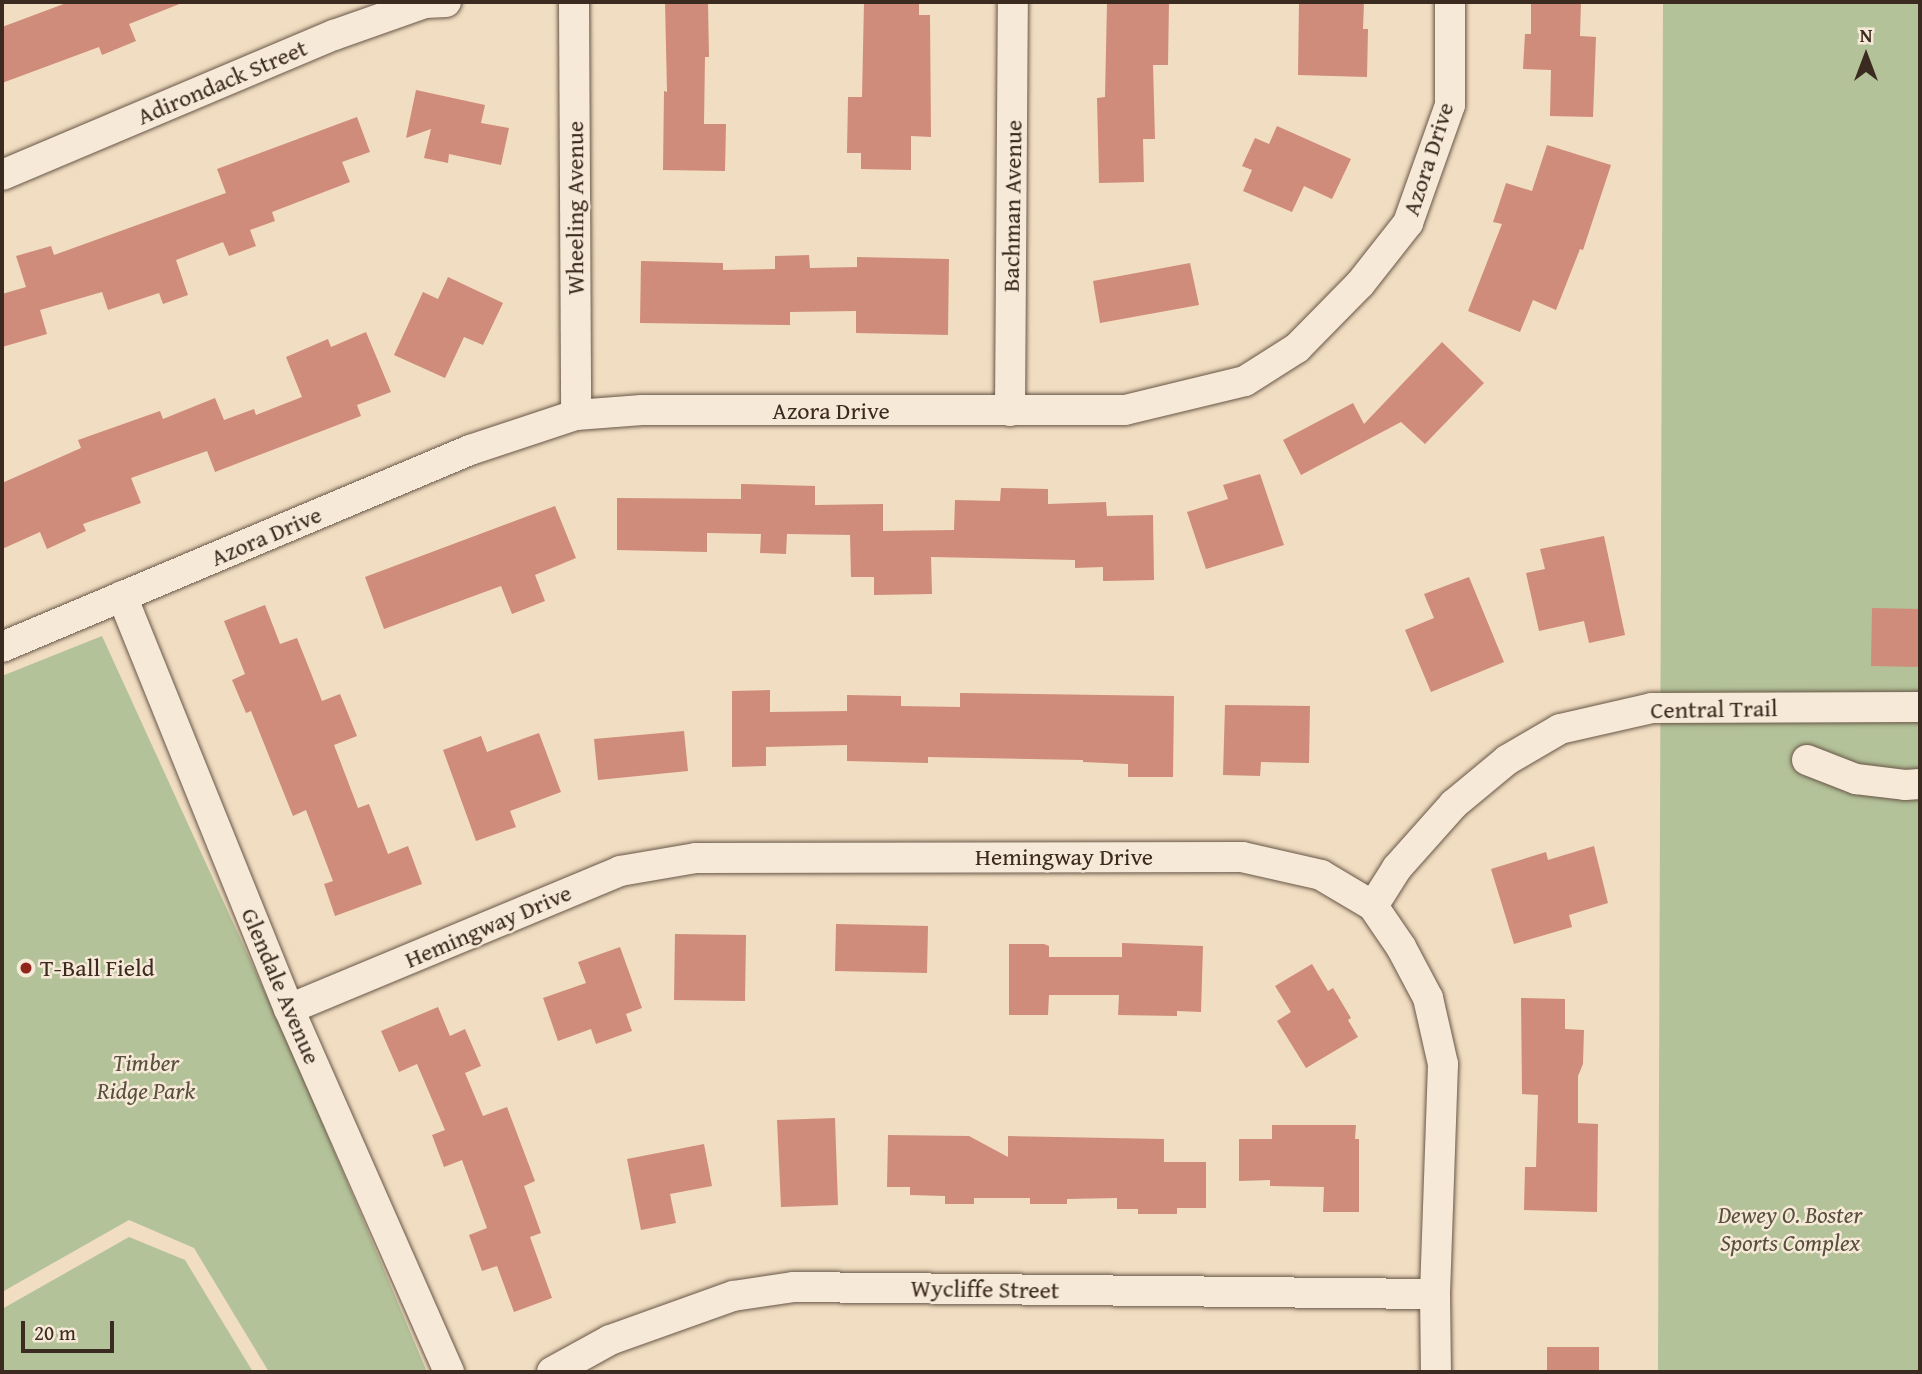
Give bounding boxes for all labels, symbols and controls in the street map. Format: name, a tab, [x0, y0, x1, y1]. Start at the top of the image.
north arrow	[1831, 21, 1901, 91]
text: N	[1860, 21, 1872, 49]
street label: Adirondack Street	[133, 33, 311, 131]
street label: Azora Drive	[1396, 99, 1460, 219]
street label: Bachman Avenue	[996, 120, 1028, 292]
street label: Wheeling Avenue	[561, 121, 589, 295]
street label: Azora Drive	[772, 397, 890, 425]
street label: Azora Drive	[206, 500, 326, 572]
street label: Central Trail	[1650, 693, 1778, 725]
street label: Hemingway Drive	[975, 843, 1153, 871]
street label: Hemingway Drive	[400, 878, 576, 974]
street label: Glendale Avenue	[235, 904, 327, 1068]
place label: T-Ball Field	[40, 954, 155, 982]
marker: T-Ball Field	[18, 960, 34, 976]
park label: Timber Ridge Park	[97, 1049, 195, 1105]
park label: Dewey O. Boster Sports Complex	[1718, 1201, 1862, 1257]
street label: Wycliffe Street	[910, 1273, 1060, 1305]
scale bar	[24, 1308, 117, 1352]
text: 20 m	[34, 1317, 76, 1348]

